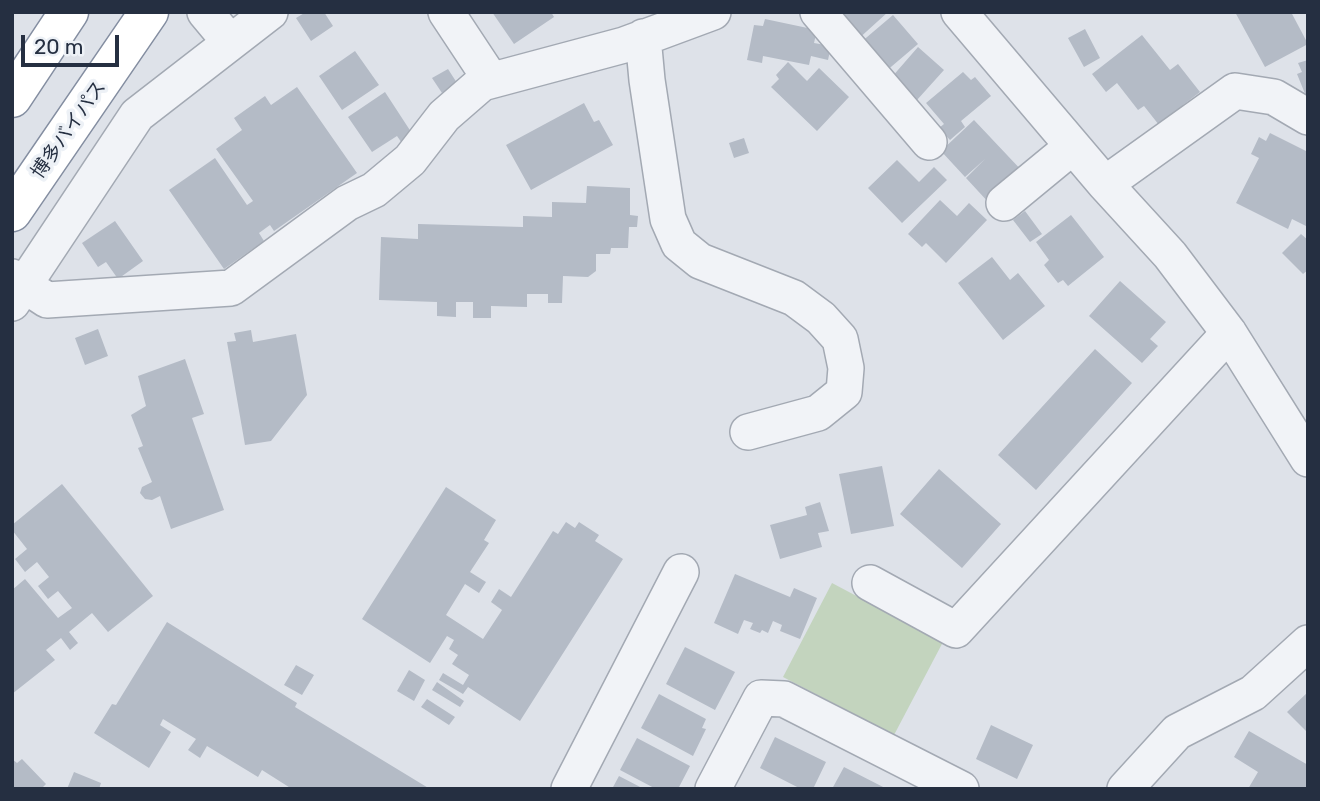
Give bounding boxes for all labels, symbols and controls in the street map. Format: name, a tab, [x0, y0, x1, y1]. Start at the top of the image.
scale bar	[24, 21, 122, 65]
text: 20 m	[34, 34, 83, 59]
street label: 博多バイパス	[27, 77, 111, 183]

